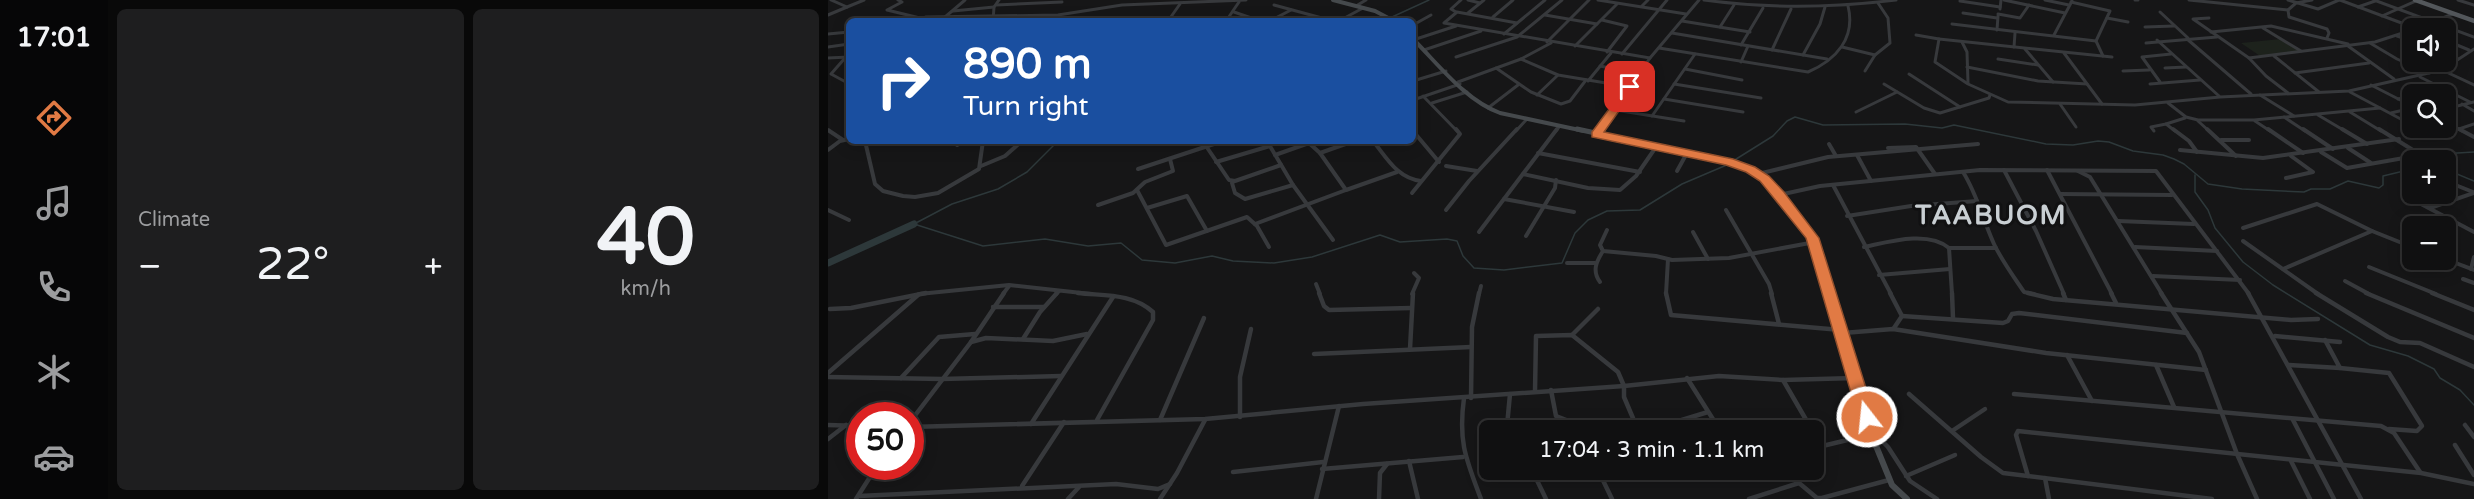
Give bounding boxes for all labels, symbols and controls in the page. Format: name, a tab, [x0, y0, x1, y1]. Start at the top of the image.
map controls	[2402, 18, 2456, 270]
button: sound	[2402, 18, 2456, 72]
text: 17:01	[17, 21, 91, 54]
text: 890 m	[963, 39, 1092, 90]
icon: right	[864, 42, 942, 120]
pin	[1604, 61, 1655, 112]
icon: arrive	[1613, 70, 1646, 103]
button: search	[2402, 84, 2456, 138]
text: Turn right	[963, 90, 1089, 123]
icon: directions	[33, 97, 75, 139]
button: +	[2402, 150, 2456, 204]
icon: music	[33, 182, 75, 224]
text: 40	[597, 191, 695, 285]
district label: TAABUOM	[1914, 199, 2067, 232]
text: Climate	[138, 208, 210, 232]
button: −	[2402, 216, 2456, 270]
text: 22°	[256, 238, 329, 292]
text: −	[138, 247, 162, 286]
text: +	[424, 247, 442, 286]
icon: phone	[33, 266, 75, 308]
text: km/h	[621, 277, 671, 301]
icon: climate	[33, 351, 75, 393]
position arrow	[1835, 385, 1899, 449]
speed limit sign: 50	[846, 402, 924, 480]
icon: car	[33, 436, 75, 478]
text: 17:04 · 3 min · 1.1 km	[1539, 437, 1764, 463]

